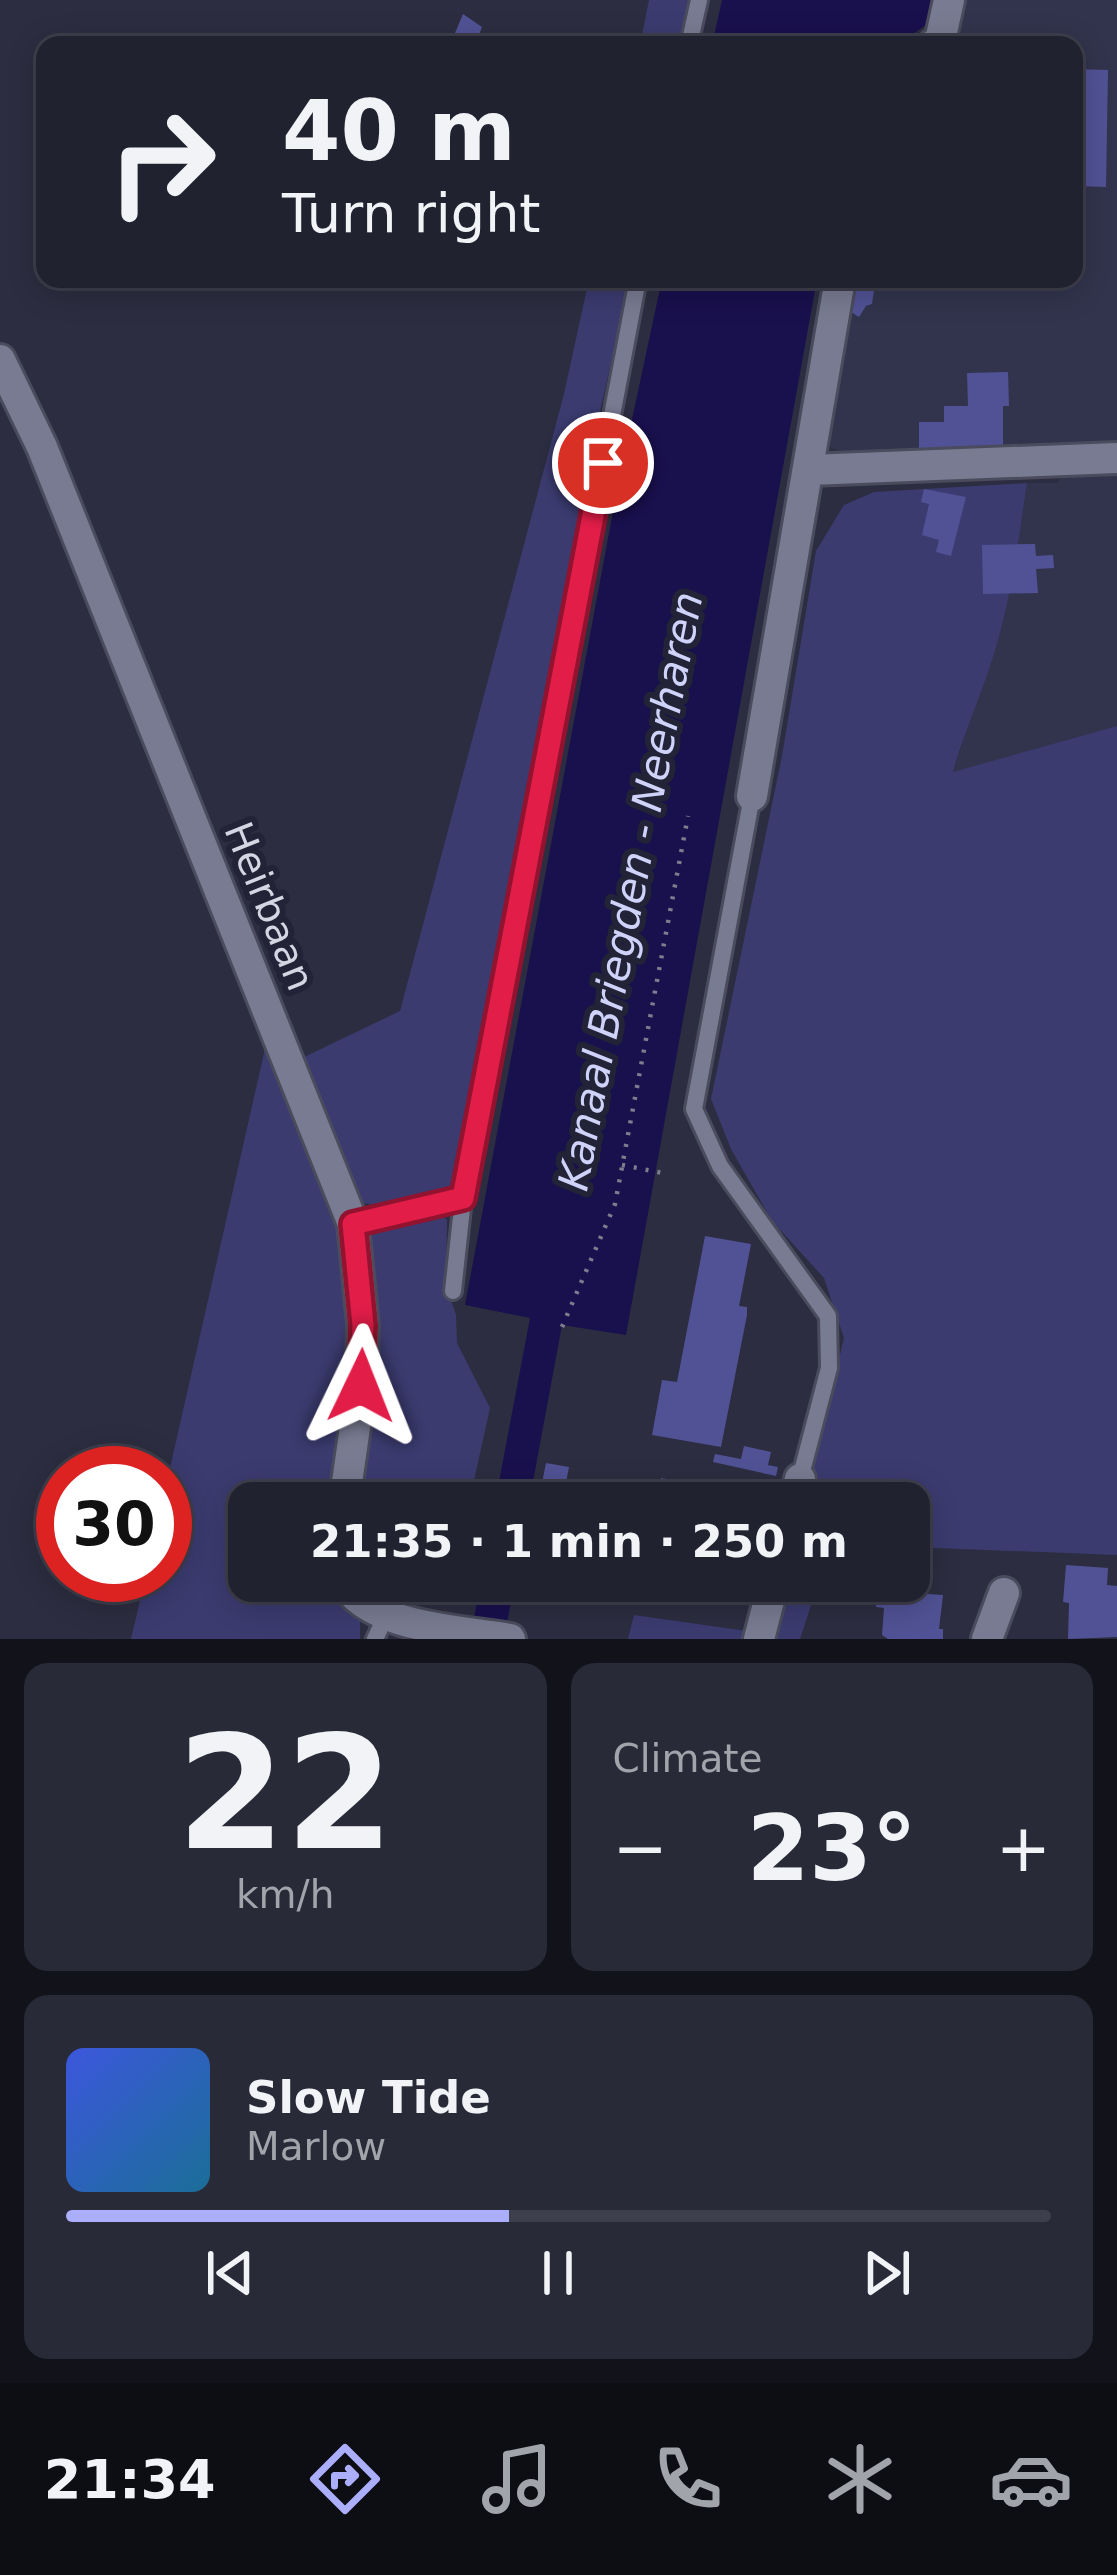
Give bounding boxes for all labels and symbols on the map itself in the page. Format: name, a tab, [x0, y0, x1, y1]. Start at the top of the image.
pin	[552, 412, 654, 514]
water label: Kanaal Briegden - Neerharen	[548, 588, 713, 1194]
street label: Heirbaan	[215, 815, 324, 997]
position arrow	[298, 1323, 424, 1449]
speed limit sign: 30	[36, 1446, 192, 1602]

